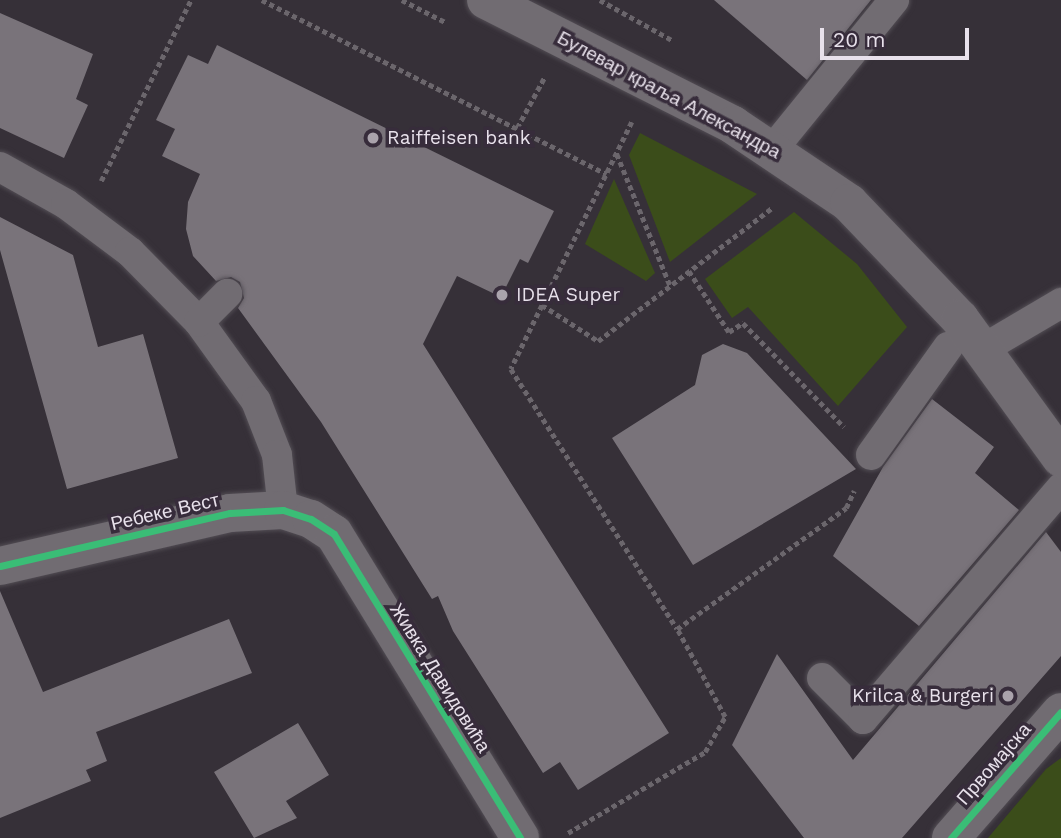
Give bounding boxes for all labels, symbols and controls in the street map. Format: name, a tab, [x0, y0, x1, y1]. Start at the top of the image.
scale bar	[823, 14, 972, 58]
street label: Булевар краља Александра	[553, 26, 785, 164]
text: 20 m	[833, 27, 885, 52]
place label: Raiffeisen bank	[387, 127, 531, 149]
marker: Raiffeisen bank	[365, 130, 381, 146]
place label: IDEA Super	[516, 284, 621, 306]
marker: IDEA Super	[494, 287, 510, 303]
street label: Ребеке Вест	[109, 488, 221, 536]
street label: Живка Давидовића	[385, 599, 495, 757]
place label: Krilca & Burgeri	[851, 685, 994, 707]
marker: Krilca & Burgeri	[1000, 688, 1016, 704]
street label: Првомајска	[952, 718, 1036, 810]

